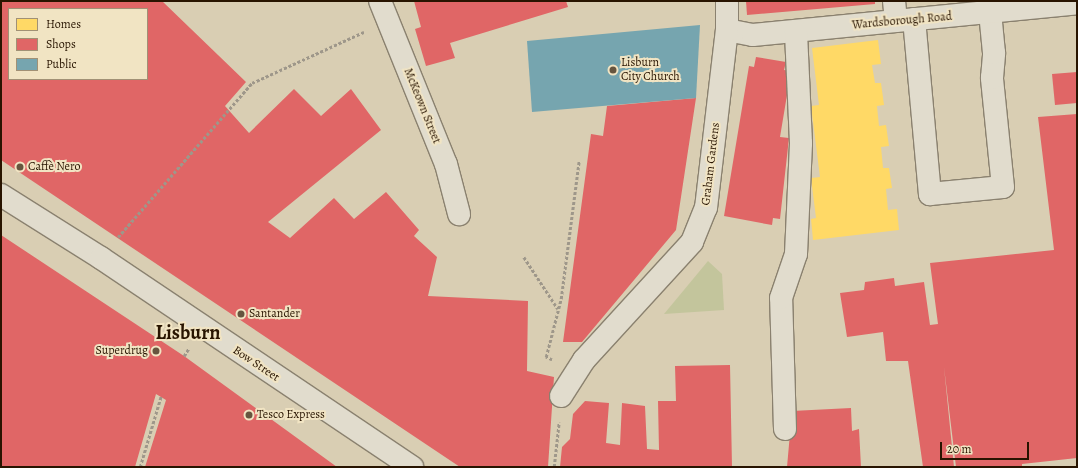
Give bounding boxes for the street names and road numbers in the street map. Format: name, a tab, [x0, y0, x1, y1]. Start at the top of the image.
street label: Wardsborough Road	[851, 9, 953, 33]
street label: McKeown Street	[400, 66, 444, 146]
street label: Graham Gardens	[699, 122, 723, 206]
street label: Bow Street	[230, 343, 282, 385]

